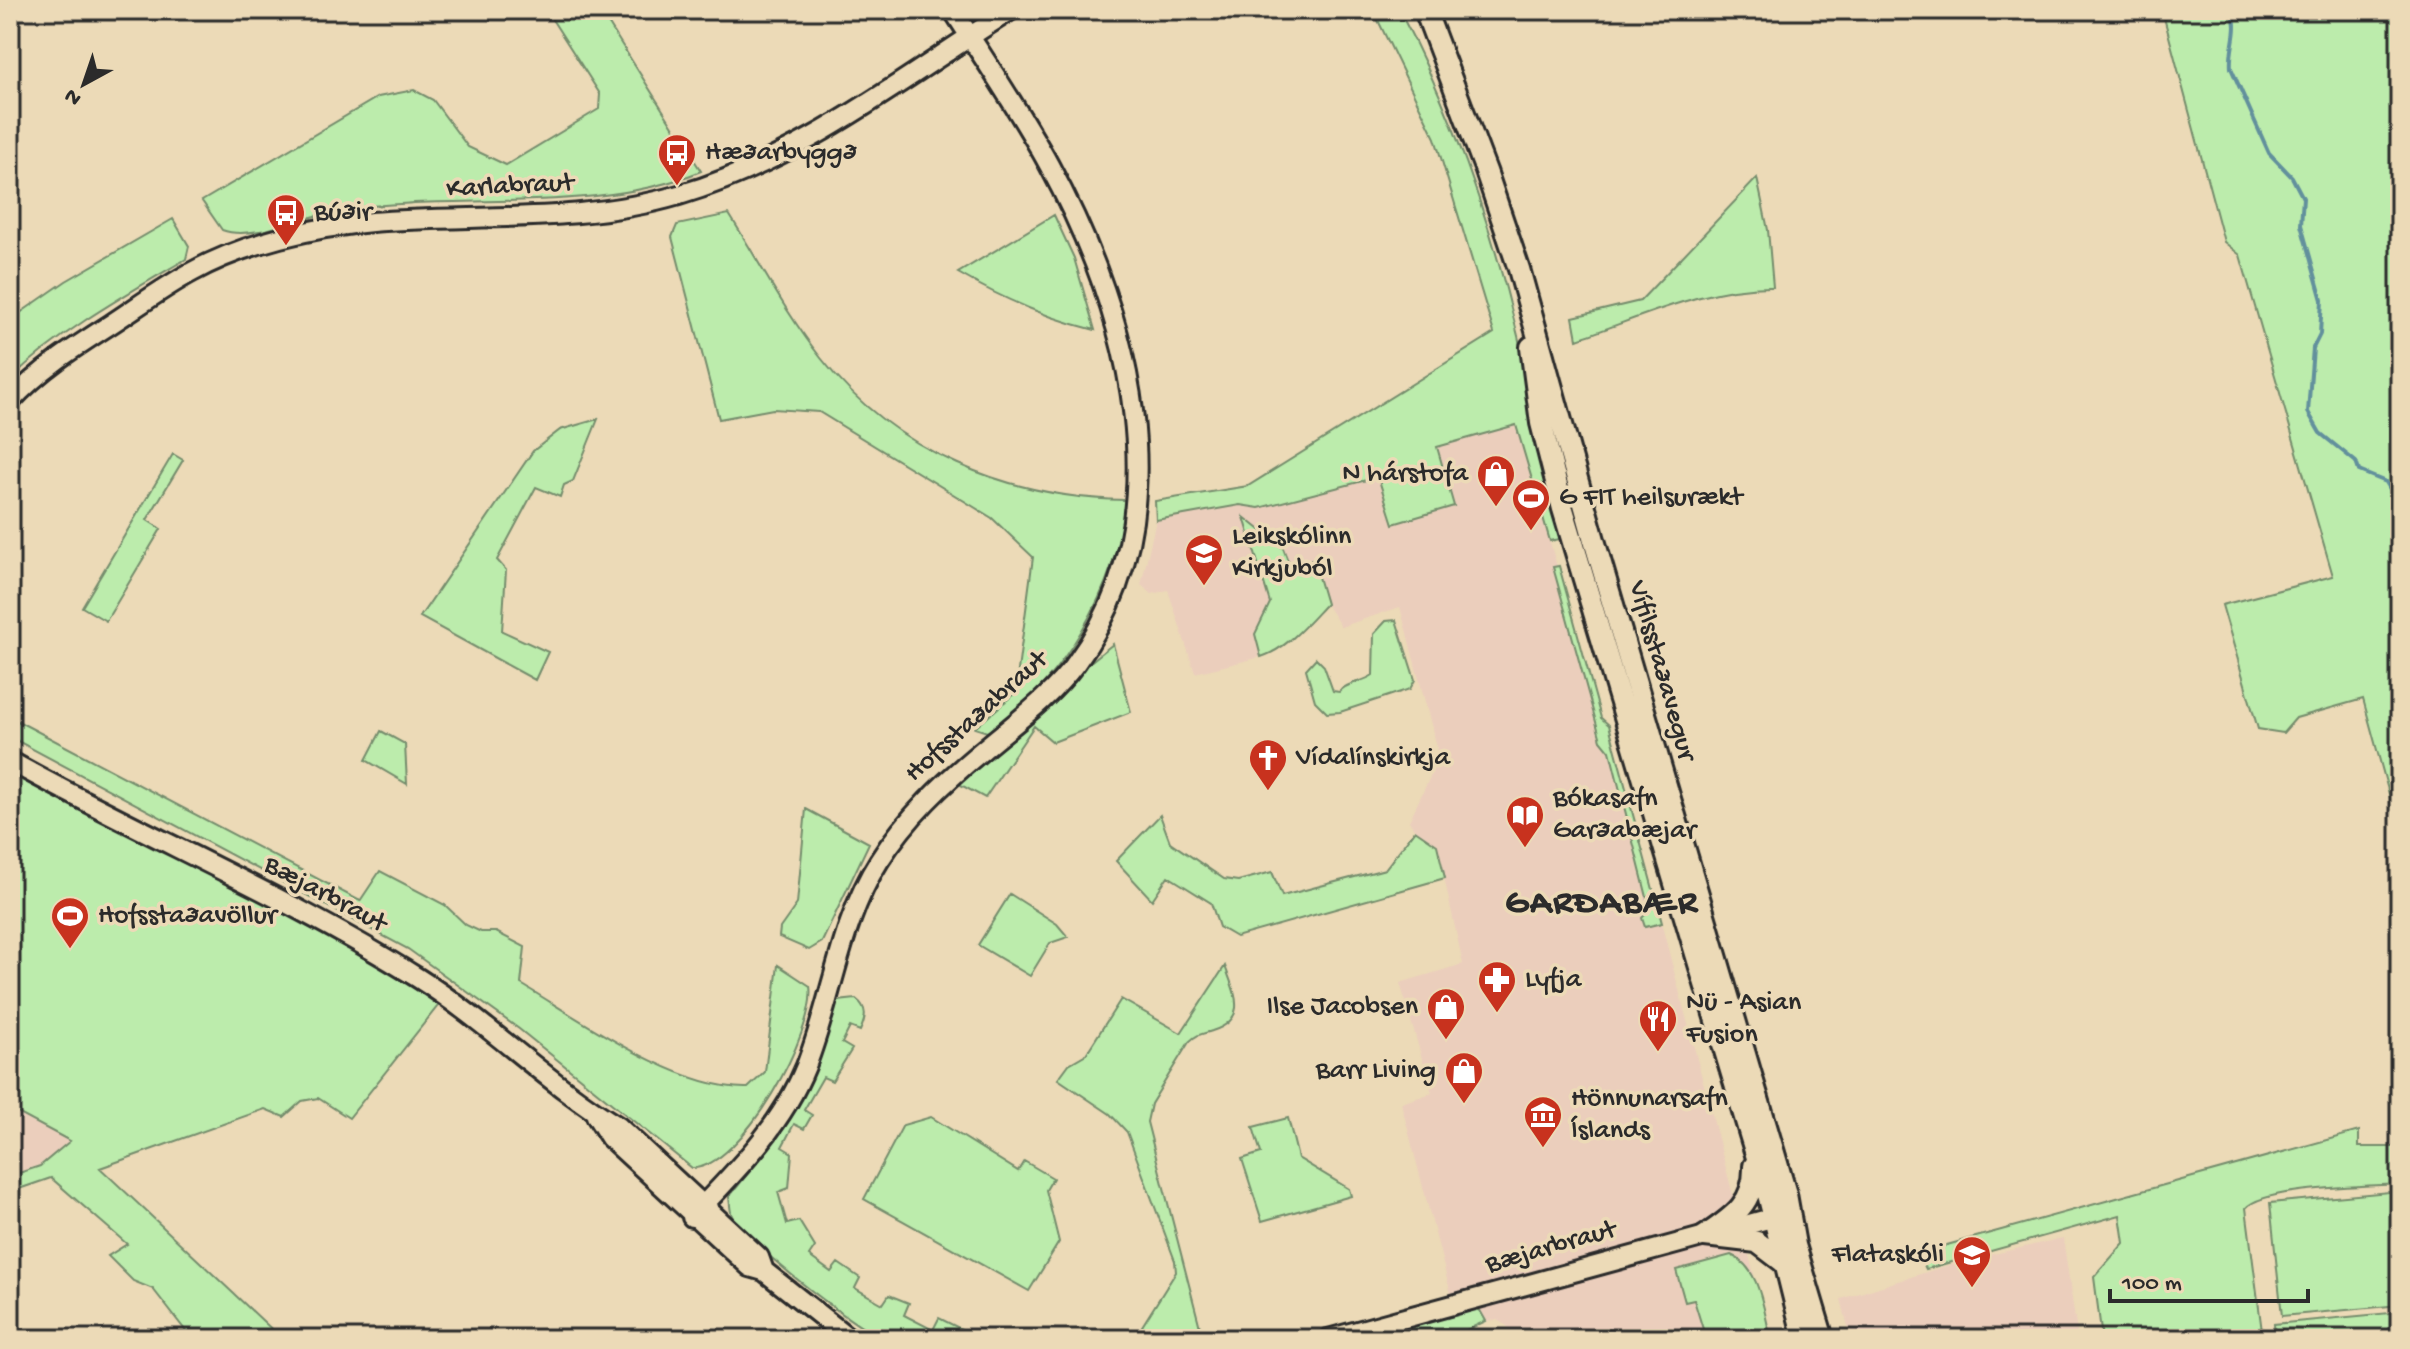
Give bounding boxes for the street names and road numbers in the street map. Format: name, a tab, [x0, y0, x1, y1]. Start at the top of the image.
street label: Karlabraut	[446, 167, 577, 207]
street label: Vífilsstaðavegur	[1619, 576, 1703, 767]
street label: Hofsstaðabraut	[899, 642, 1057, 790]
street label: Bæjarbraut	[257, 848, 394, 942]
street label: Bæjarbraut	[1481, 1213, 1623, 1283]

